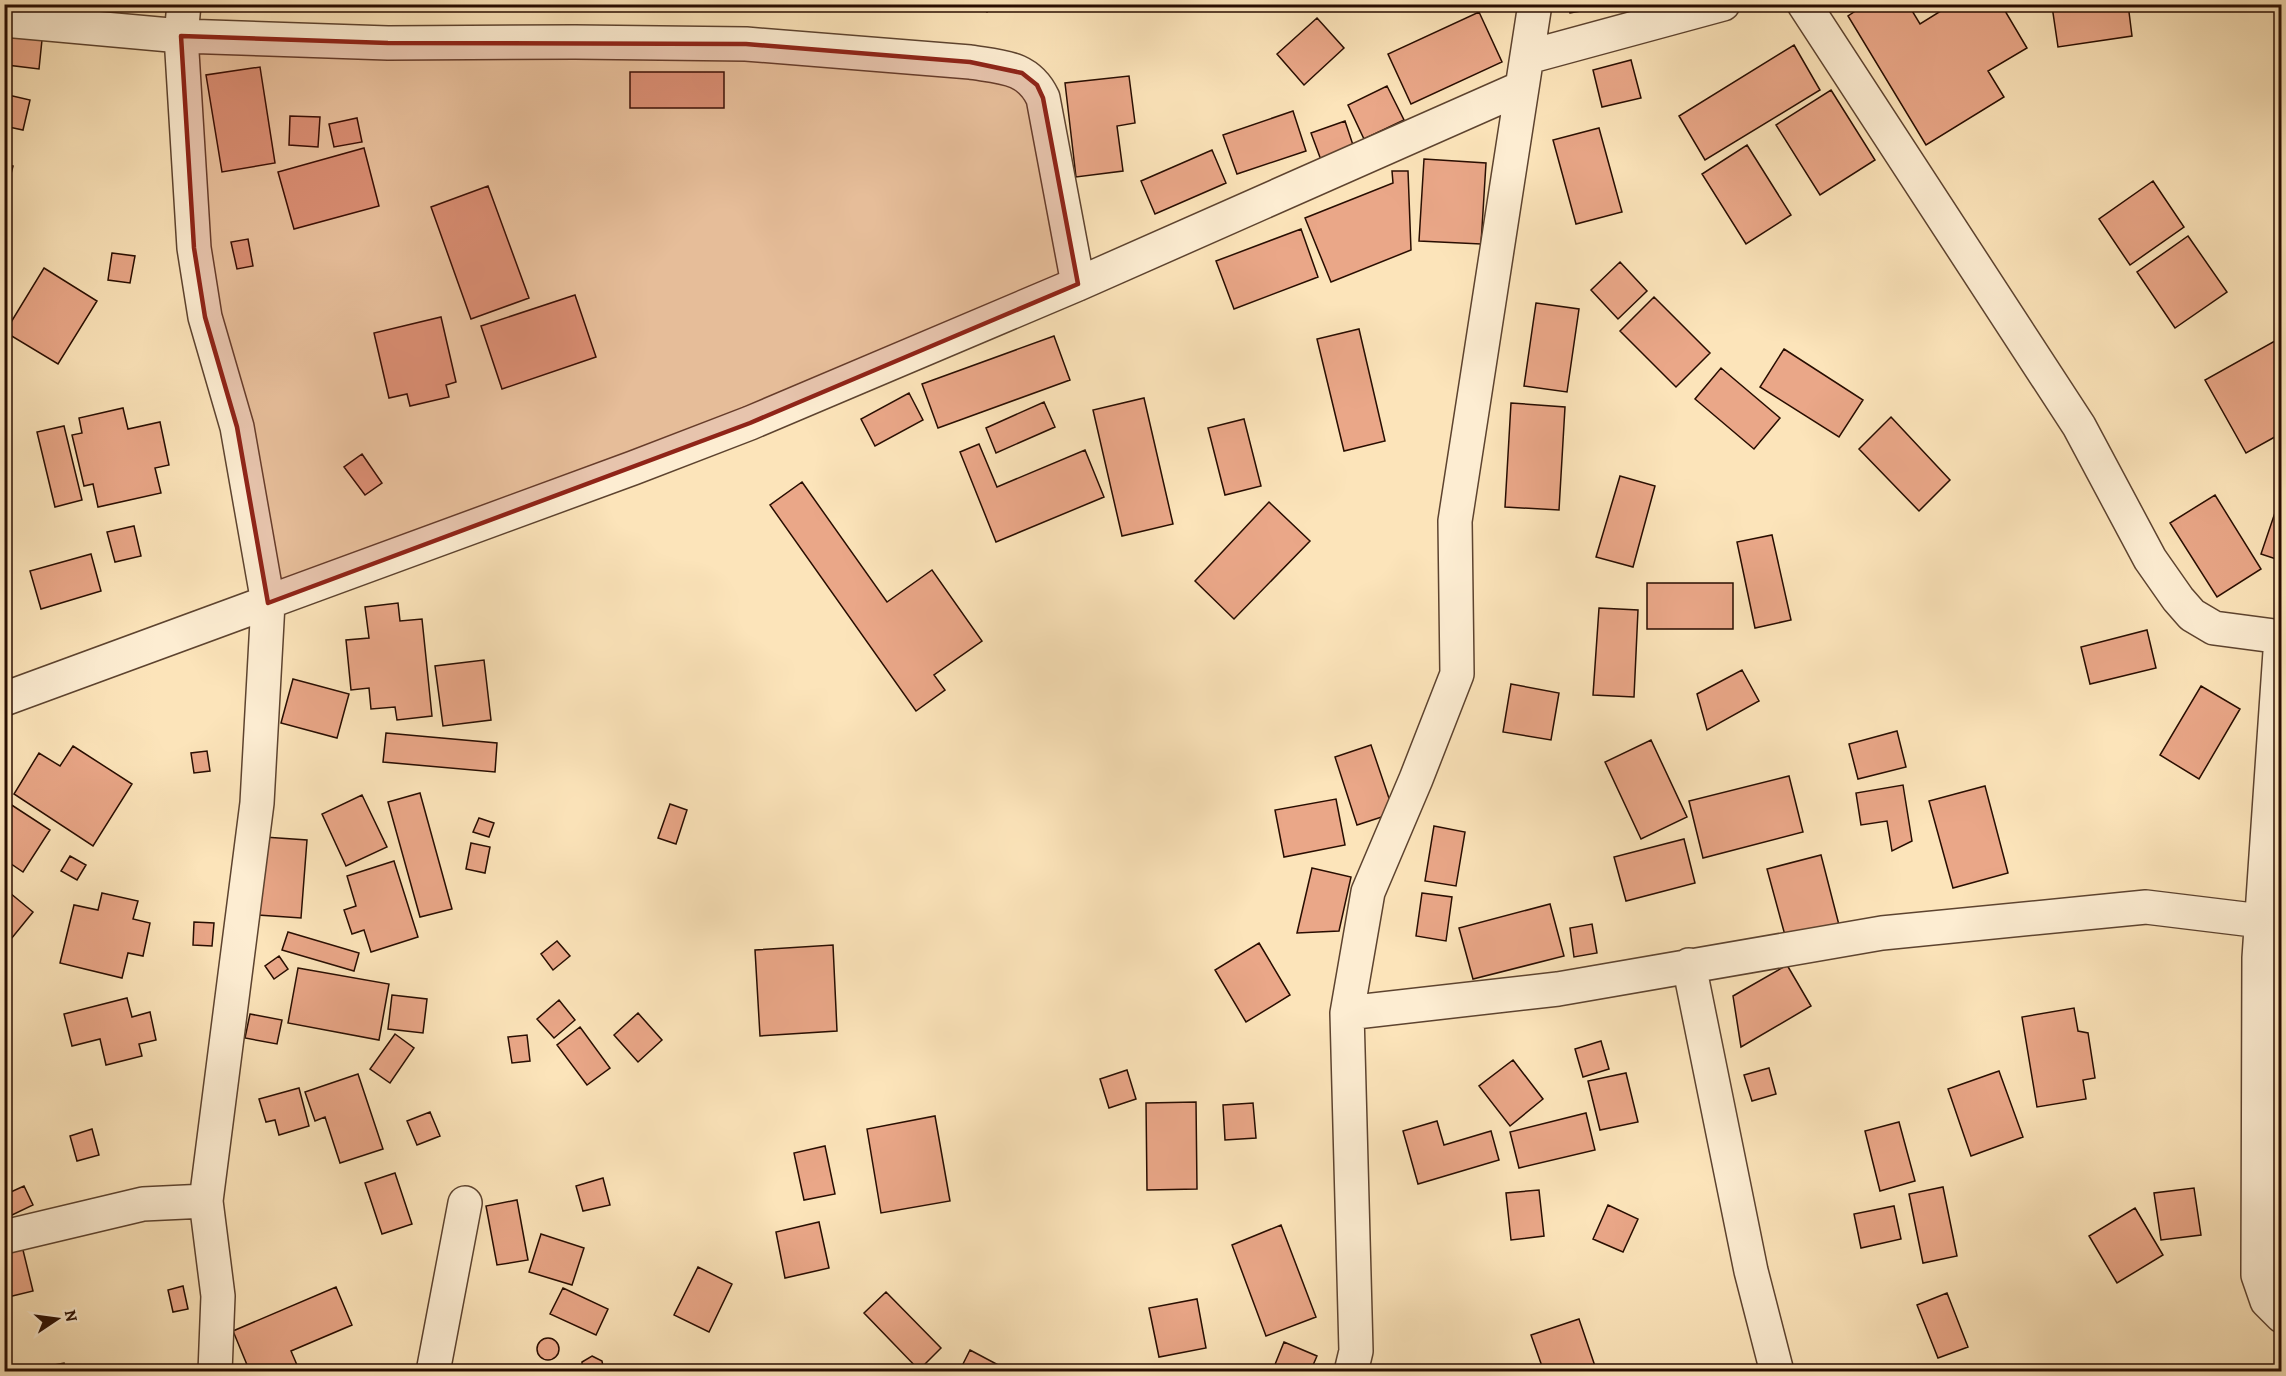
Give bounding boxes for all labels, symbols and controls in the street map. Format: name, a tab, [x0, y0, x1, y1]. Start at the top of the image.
north arrow	[27, 1289, 87, 1349]
text: N	[59, 1308, 83, 1324]

